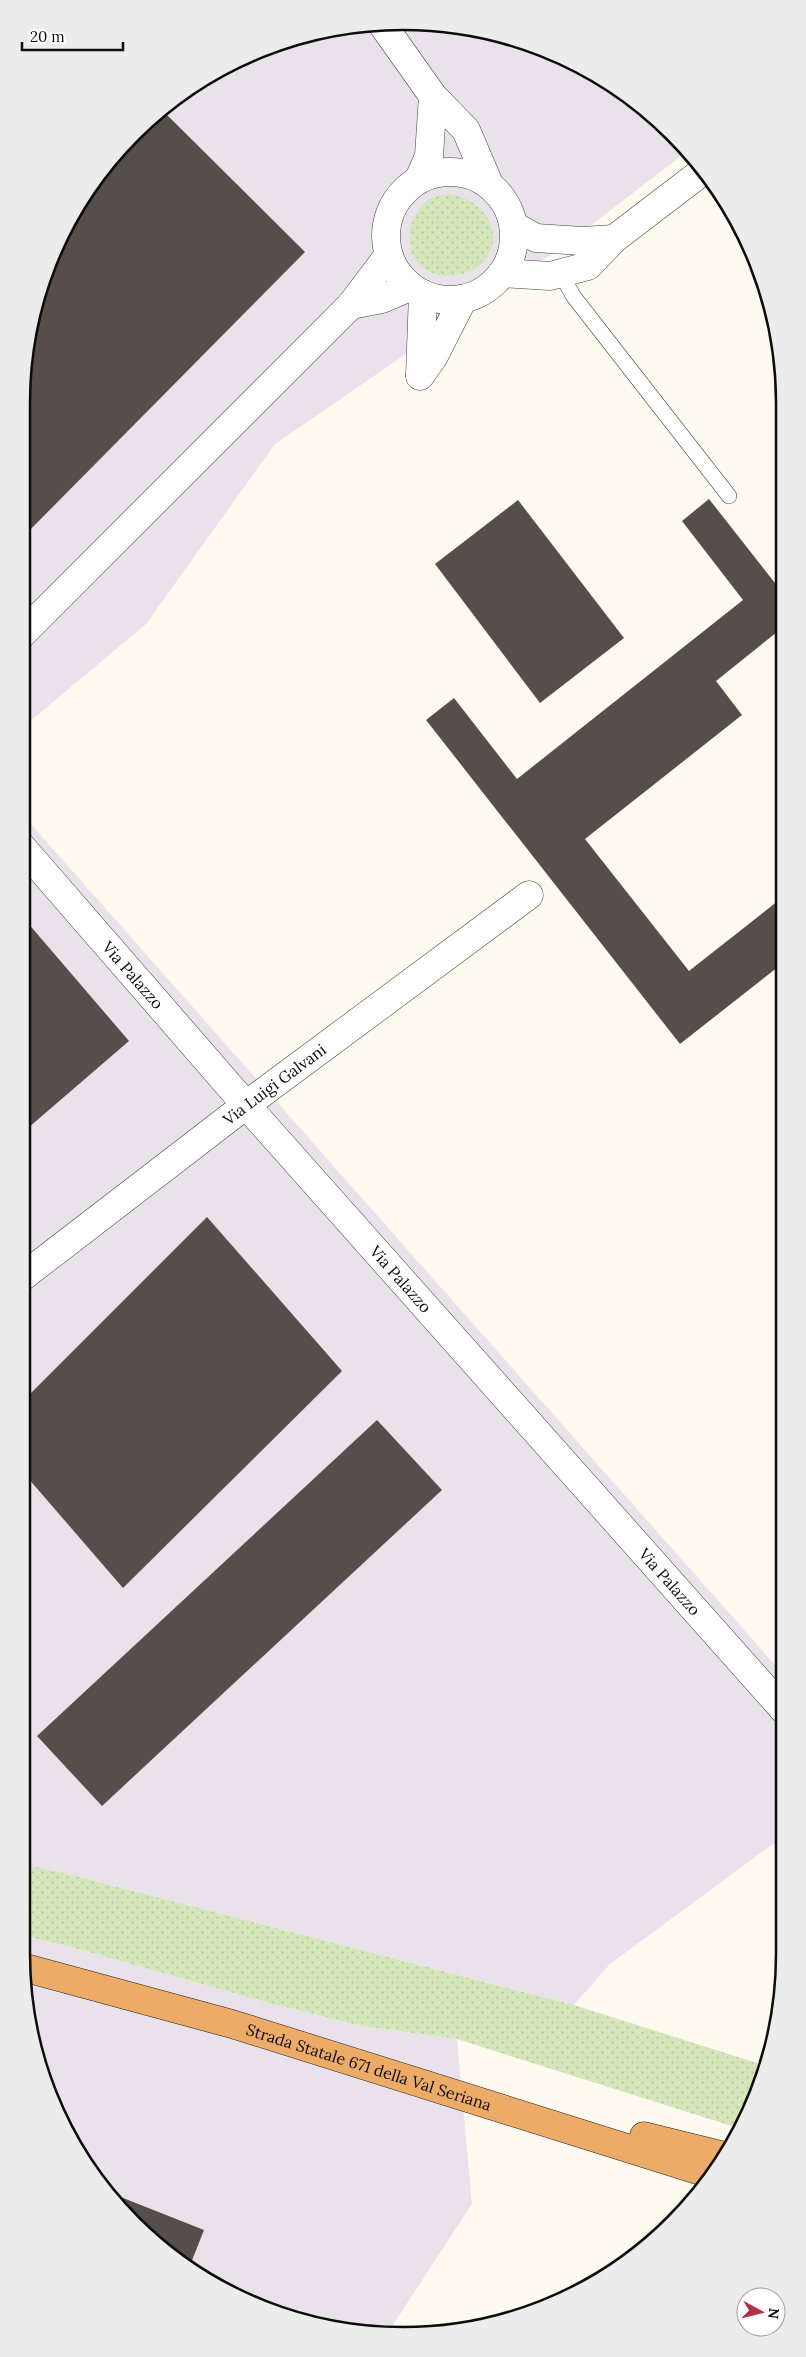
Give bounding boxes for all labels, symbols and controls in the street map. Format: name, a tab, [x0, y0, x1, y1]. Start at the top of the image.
scale bar	[22, 20, 124, 52]
text: 20 m	[30, 27, 65, 46]
street label: Via Palazzo	[98, 936, 168, 1013]
street label: Via Luigi Galvani	[218, 1039, 330, 1130]
street label: Via Palazzo	[365, 1241, 436, 1317]
street label: Via Palazzo	[634, 1543, 705, 1619]
street label: Strada Statale 671 della Val Seriana	[244, 2019, 494, 2115]
north arrow	[736, 2287, 786, 2337]
text: N	[764, 2307, 783, 2320]

